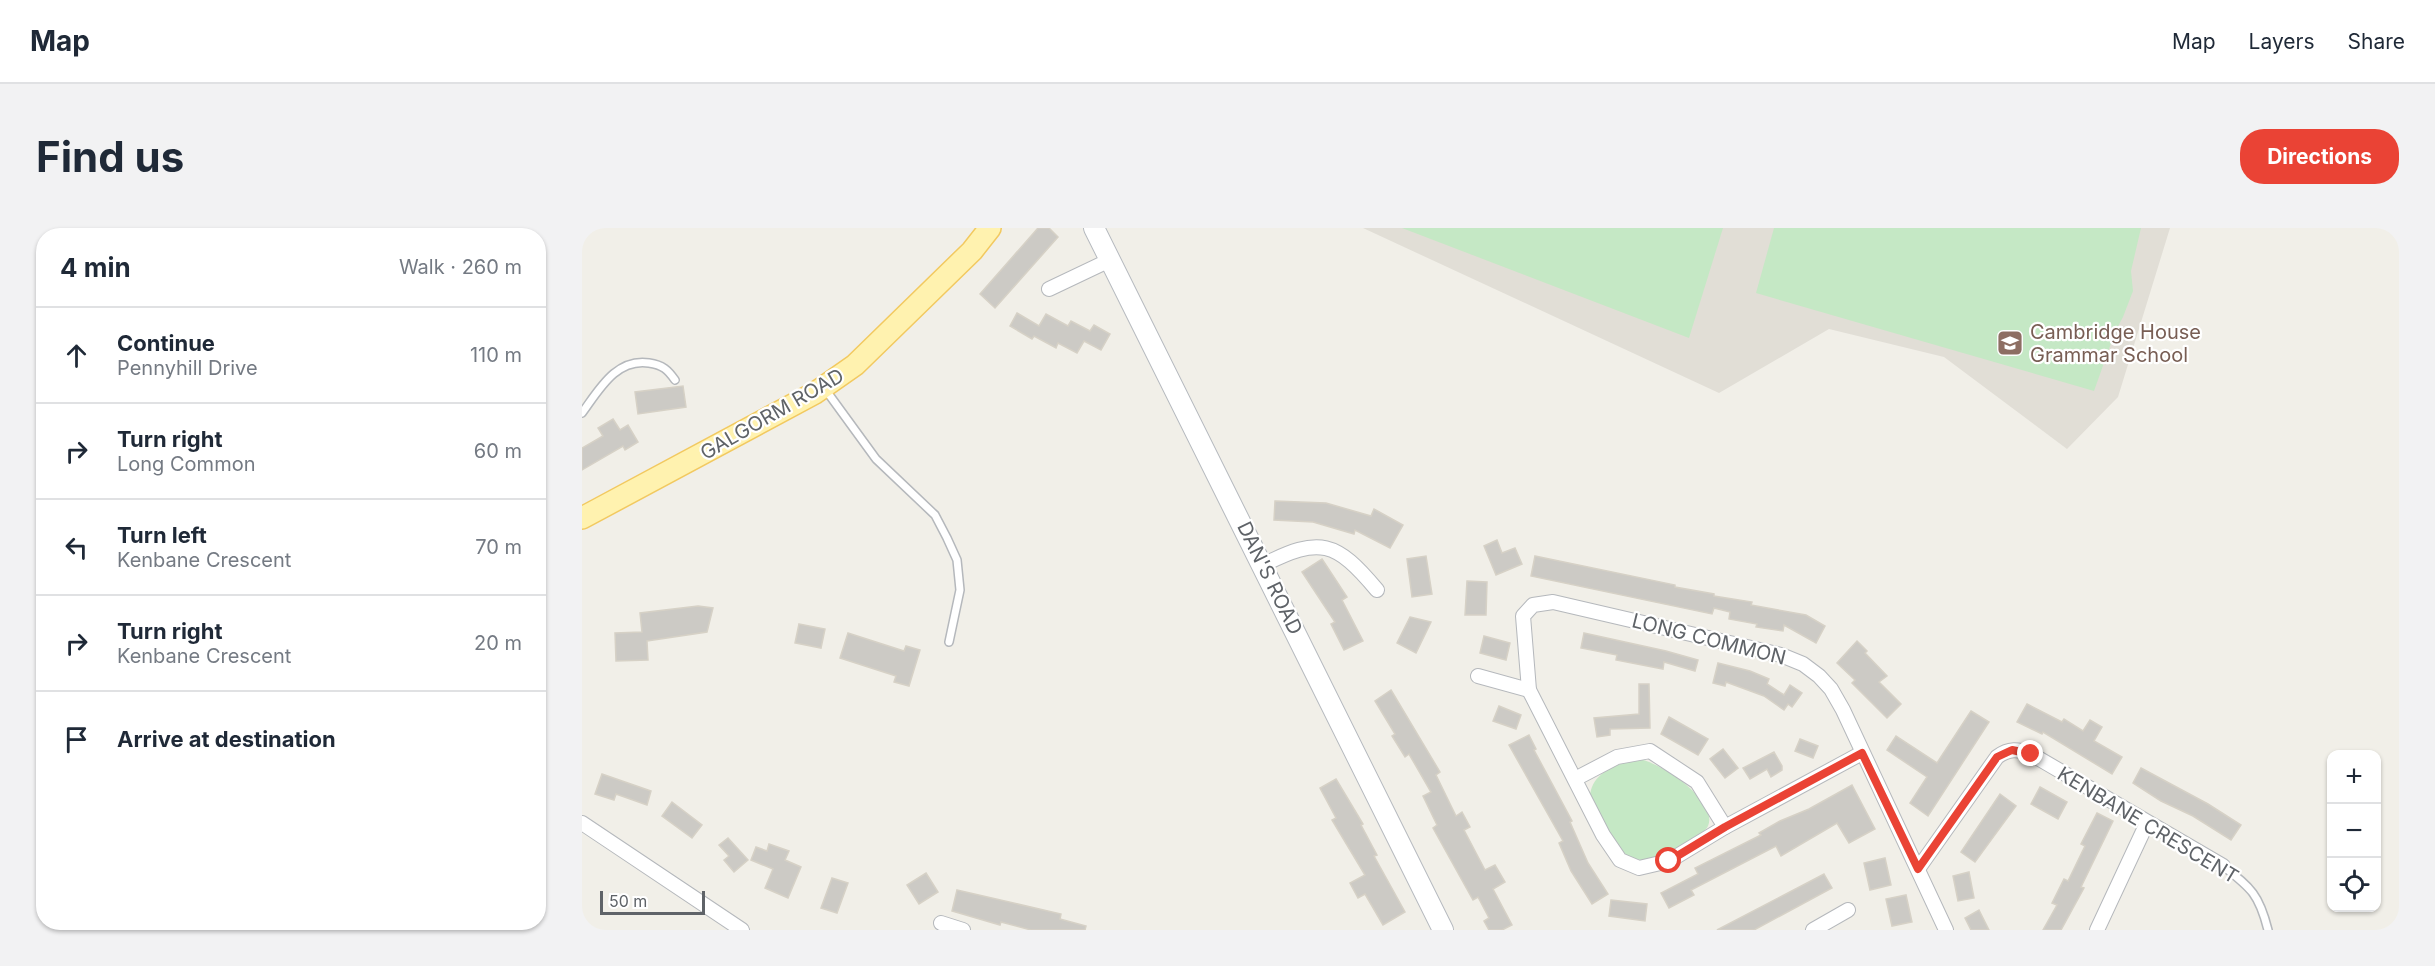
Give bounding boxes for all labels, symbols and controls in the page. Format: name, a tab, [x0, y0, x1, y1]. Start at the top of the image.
text: Map	[30, 24, 90, 58]
text: Map	[2172, 29, 2216, 54]
text: Layers	[2249, 29, 2315, 54]
text: Share	[2348, 29, 2405, 54]
button: Directions	[2240, 129, 2399, 184]
text: Find us	[36, 131, 184, 182]
text: 4 min	[60, 252, 131, 283]
text: Walk · 260 m	[399, 255, 522, 279]
place label: Cambridge House Grammar School	[2030, 320, 2201, 367]
school or university icon: Cambridge House Grammar School	[1995, 328, 2025, 358]
text: Continue	[117, 330, 215, 356]
icon: ahead	[60, 339, 93, 372]
text: 110 m	[470, 343, 522, 367]
text: Pennyhill Drive	[117, 356, 258, 380]
street label: GALGORM ROAD	[696, 363, 848, 465]
text: Turn right	[117, 426, 223, 452]
icon: right	[60, 435, 93, 468]
text: 60 m	[474, 439, 522, 463]
text: Long Common	[117, 452, 255, 476]
street label: DAN'S ROAD	[1232, 518, 1308, 638]
text: Turn left	[117, 522, 207, 548]
icon: left	[60, 531, 93, 564]
text: 70 m	[475, 535, 522, 559]
text: Kenbane Crescent	[117, 548, 291, 572]
street label: LONG COMMON	[1629, 608, 1789, 670]
text: Turn right	[117, 618, 223, 644]
icon: right	[60, 627, 93, 660]
text: 20 m	[474, 631, 522, 655]
text: Kenbane Crescent	[117, 644, 291, 668]
icon: arrive	[60, 723, 93, 756]
text: Arrive at destination	[117, 726, 336, 752]
route end	[2017, 740, 2043, 766]
map controls	[2327, 750, 2381, 912]
button: +	[2327, 750, 2381, 804]
street label: KENBANE CRESCENT	[2053, 761, 2243, 889]
button: −	[2327, 804, 2381, 858]
route start	[1655, 847, 1681, 873]
button: locate	[2327, 858, 2381, 912]
scale bar	[600, 888, 705, 916]
text: 50 m	[609, 891, 647, 911]

